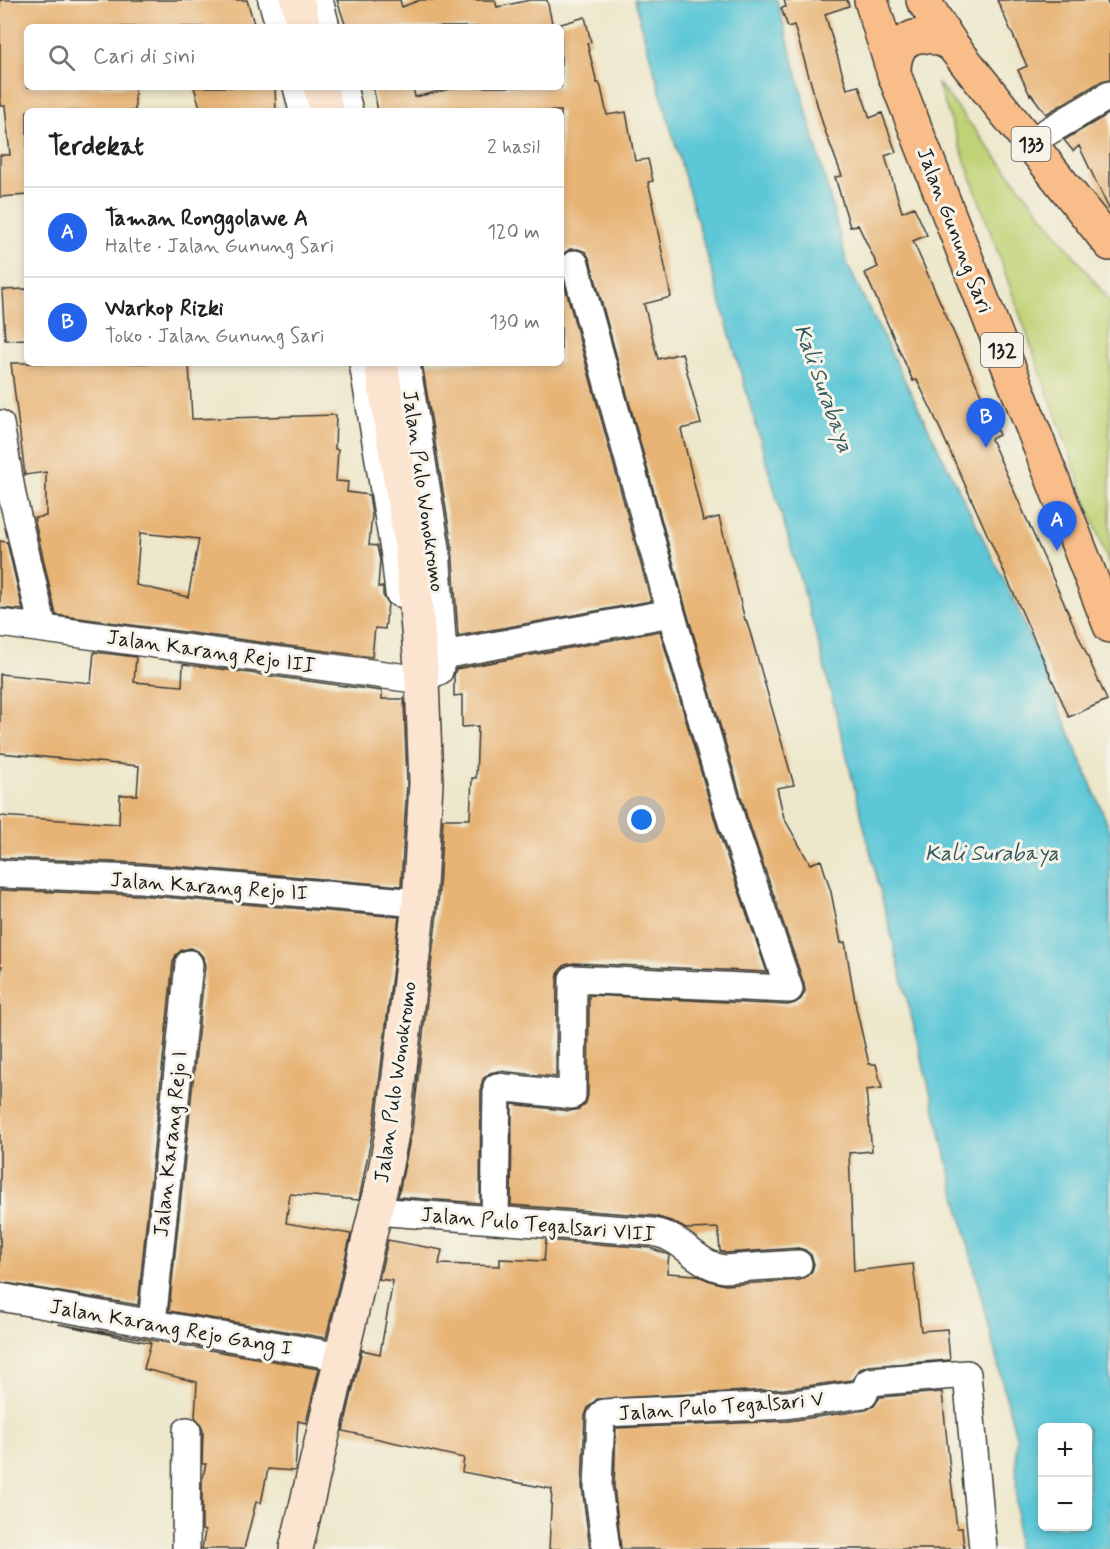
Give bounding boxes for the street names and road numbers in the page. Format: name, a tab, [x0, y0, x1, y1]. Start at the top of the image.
road number: 133	[1012, 127, 1050, 161]
street label: Jalan Gunung Sari	[910, 143, 999, 317]
road number: 132	[981, 333, 1023, 367]
street label: Jalan Pulo Wonokromo	[395, 388, 451, 594]
street label: Jalan Karang Rejo III	[105, 623, 317, 680]
street label: Jalan Karang Rejo II	[109, 866, 309, 908]
street label: Jalan Pulo Wonokromo	[368, 979, 424, 1185]
street label: Jalan Karang Rejo I	[147, 1050, 195, 1239]
street label: Jalan Pulo Tegalsari VIII	[419, 1201, 656, 1249]
street label: Jalan Karang Rejo Gang I	[47, 1293, 294, 1364]
street label: Jalan Pulo Tegalsari V	[617, 1386, 825, 1428]

